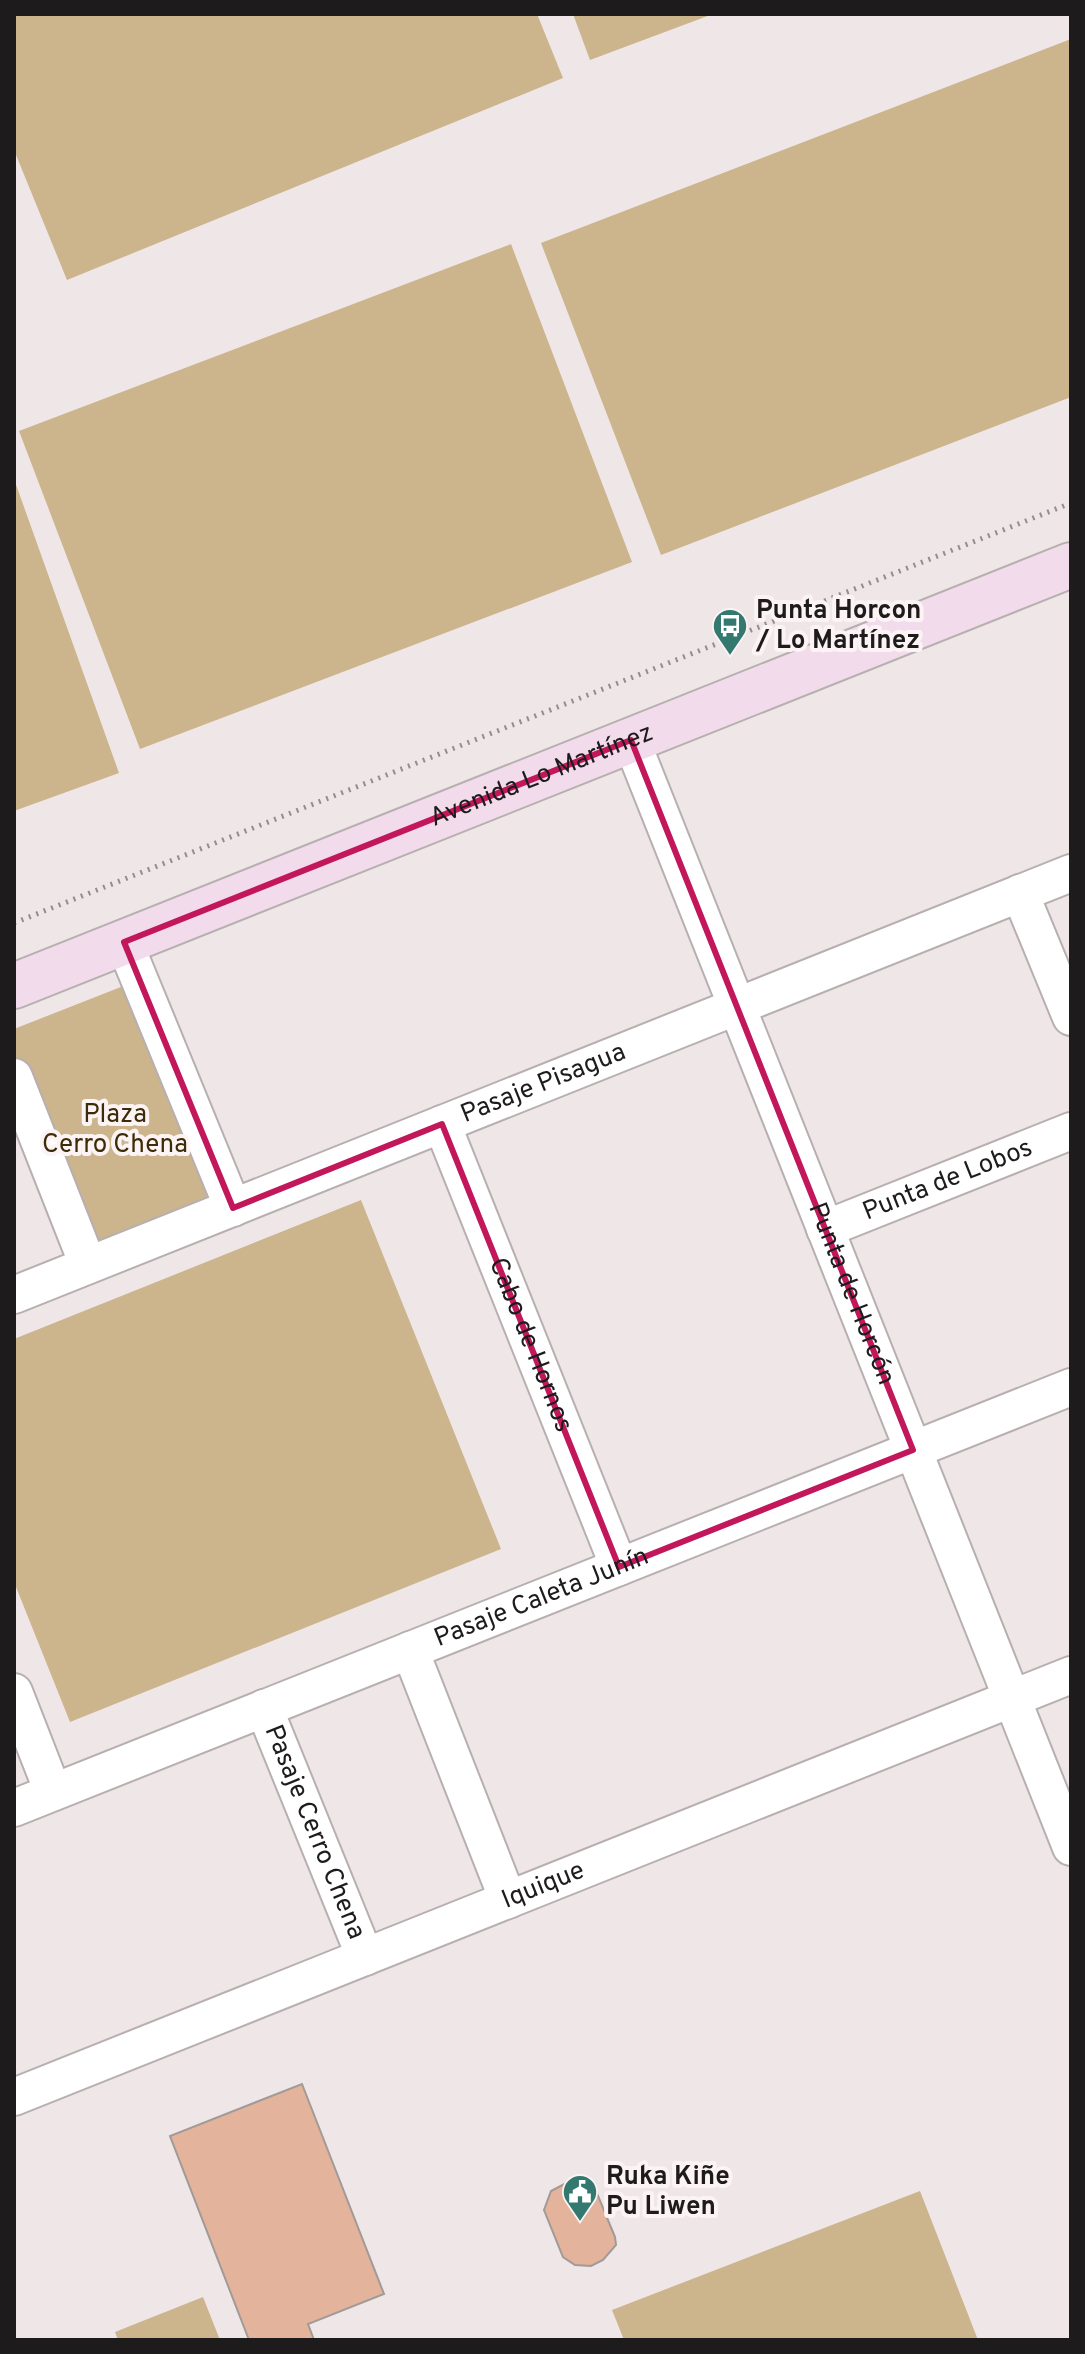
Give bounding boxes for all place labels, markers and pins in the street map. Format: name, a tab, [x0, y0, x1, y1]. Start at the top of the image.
place label: Punta Horcon / Lo Martínez	[755, 595, 921, 658]
bus stop icon: Punta Horcon / Lo Martínez	[711, 607, 749, 657]
place label: Ruka Kiñe Pu Liwen	[606, 2161, 730, 2224]
public building icon: Ruka Kiñe Pu Liwen	[561, 2173, 599, 2223]

